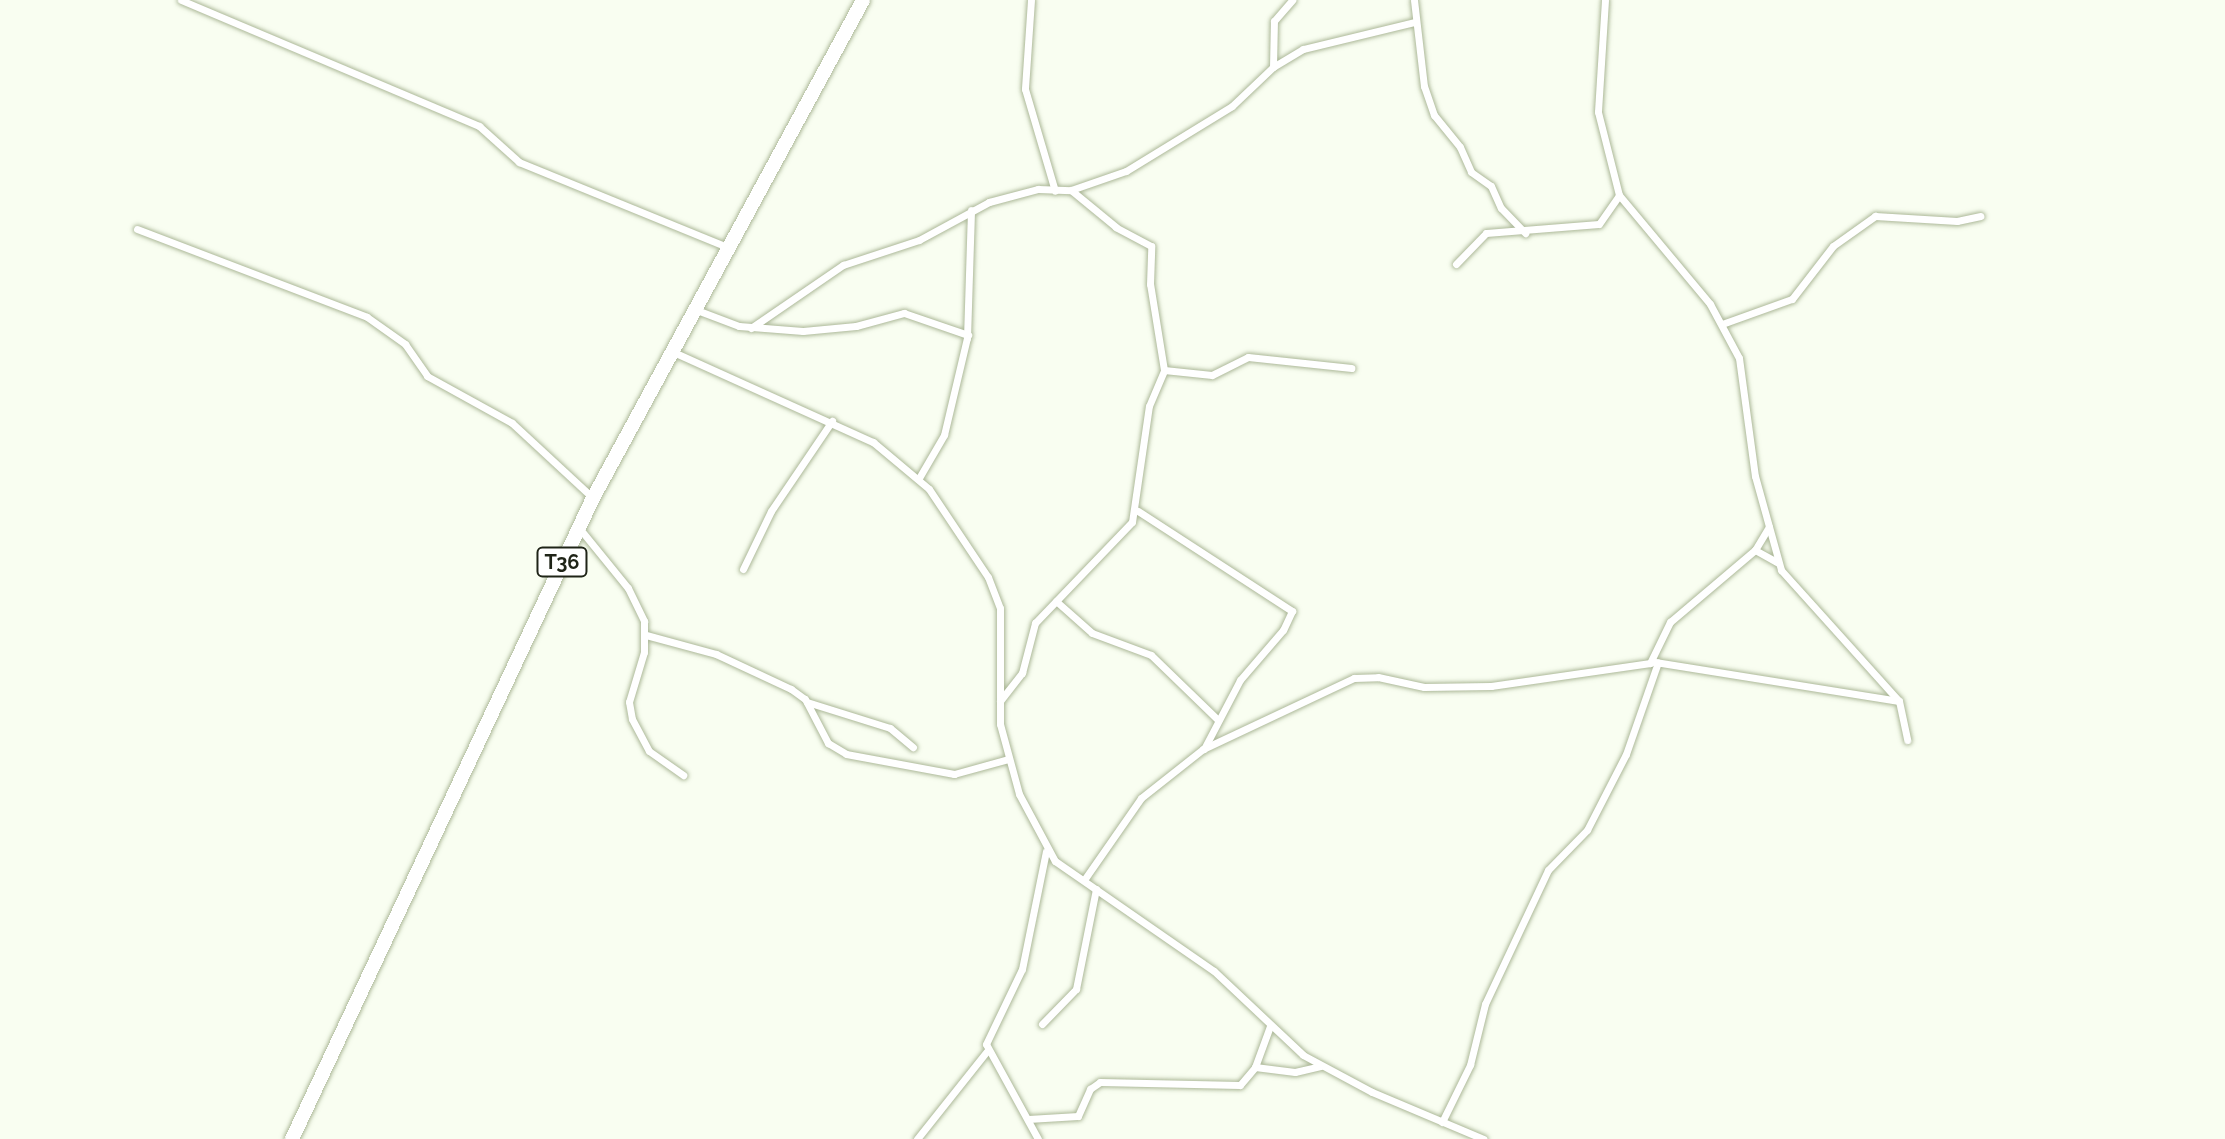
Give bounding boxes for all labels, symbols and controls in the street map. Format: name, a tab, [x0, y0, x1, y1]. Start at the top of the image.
road number: T36	[536, 546, 588, 578]

